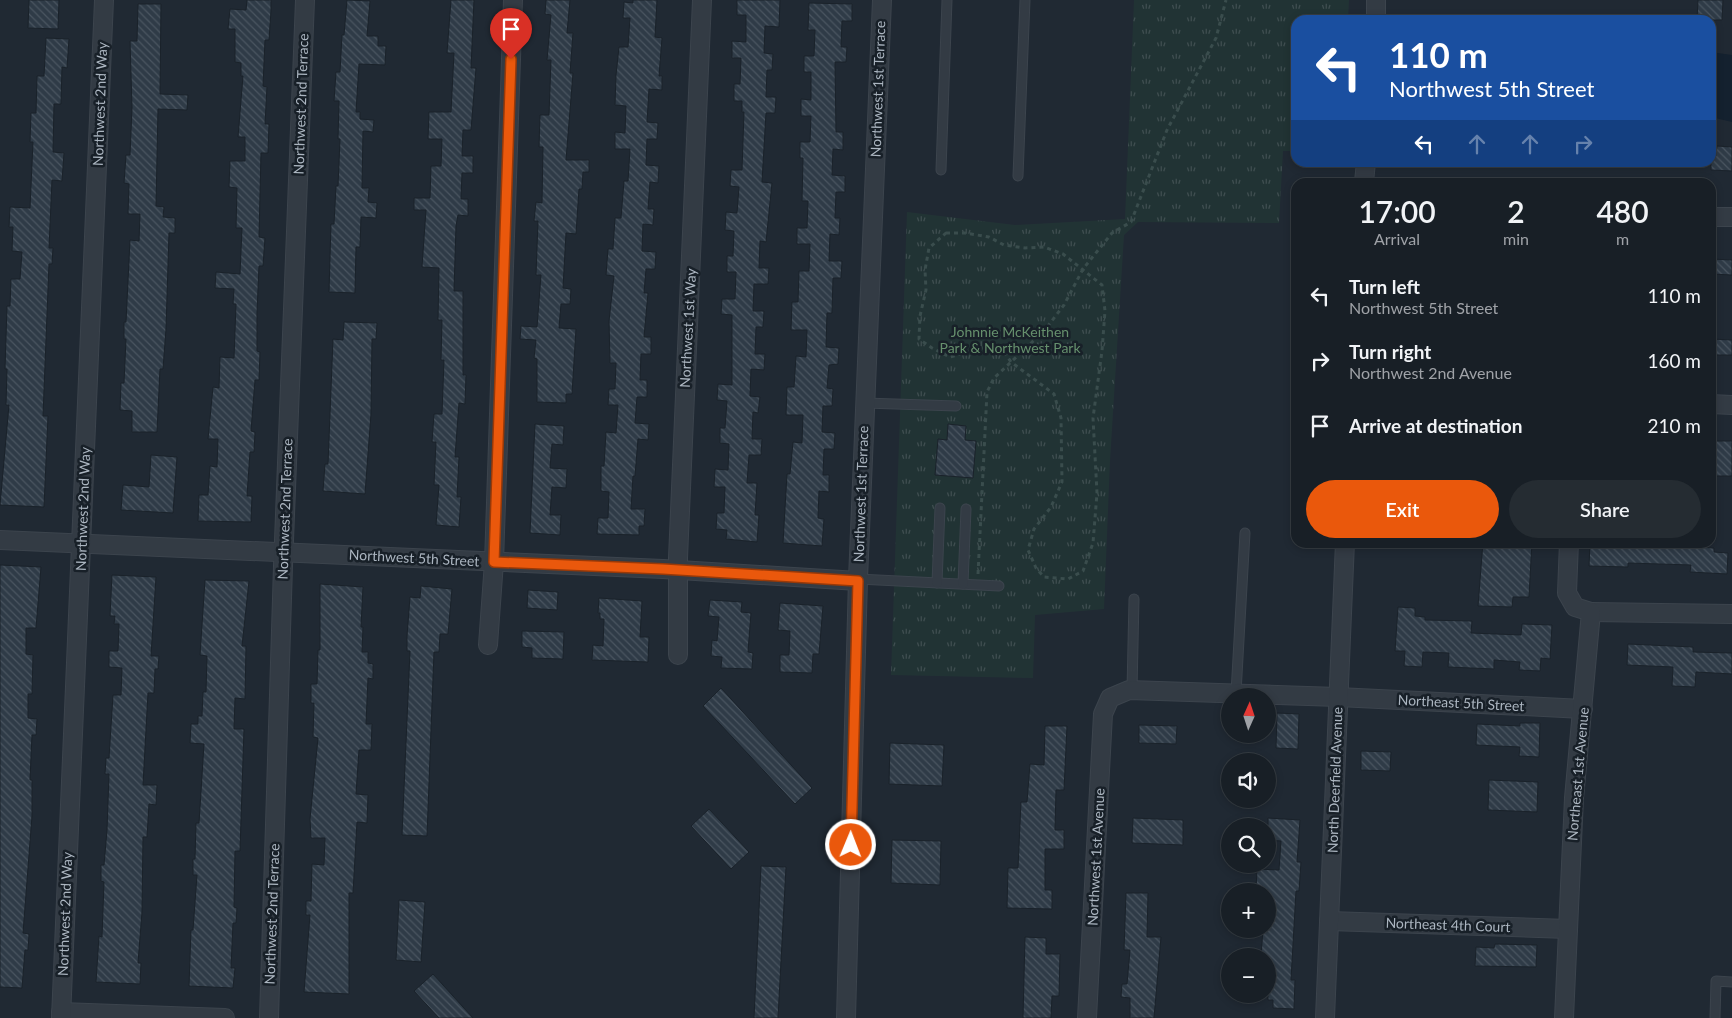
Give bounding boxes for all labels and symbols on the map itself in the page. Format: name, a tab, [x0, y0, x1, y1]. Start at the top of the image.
pin	[490, 8, 532, 59]
street label: Northwest 1st Terrace	[867, 20, 888, 158]
street label: Northwest 2nd Terrace	[290, 33, 311, 175]
street label: Northwest 2nd Way	[89, 41, 110, 166]
street label: Northwest 1st Way	[676, 267, 699, 388]
park label: Johnnie McKeithen Park & Northwest Park	[939, 323, 1081, 356]
street label: Northwest 1st Terrace	[850, 425, 871, 563]
street label: Northwest 2nd Terrace	[274, 438, 295, 580]
street label: Northwest 2nd Way	[72, 446, 93, 571]
street label: Northwest 5th Street	[348, 546, 480, 569]
north arrow	[1221, 688, 1276, 742]
street label: Northeast 5th Street	[1397, 691, 1525, 714]
street label: Northeast 1st Avenue	[1563, 706, 1592, 841]
street label: North Deerfield Avenue	[1323, 707, 1346, 853]
street label: Northwest 1st Avenue	[1083, 788, 1108, 926]
position arrow	[824, 818, 876, 870]
street label: Northwest 2nd Terrace	[261, 843, 282, 985]
street label: Northwest 2nd Way	[54, 851, 75, 976]
street label: Northeast 4th Court	[1385, 914, 1511, 935]

